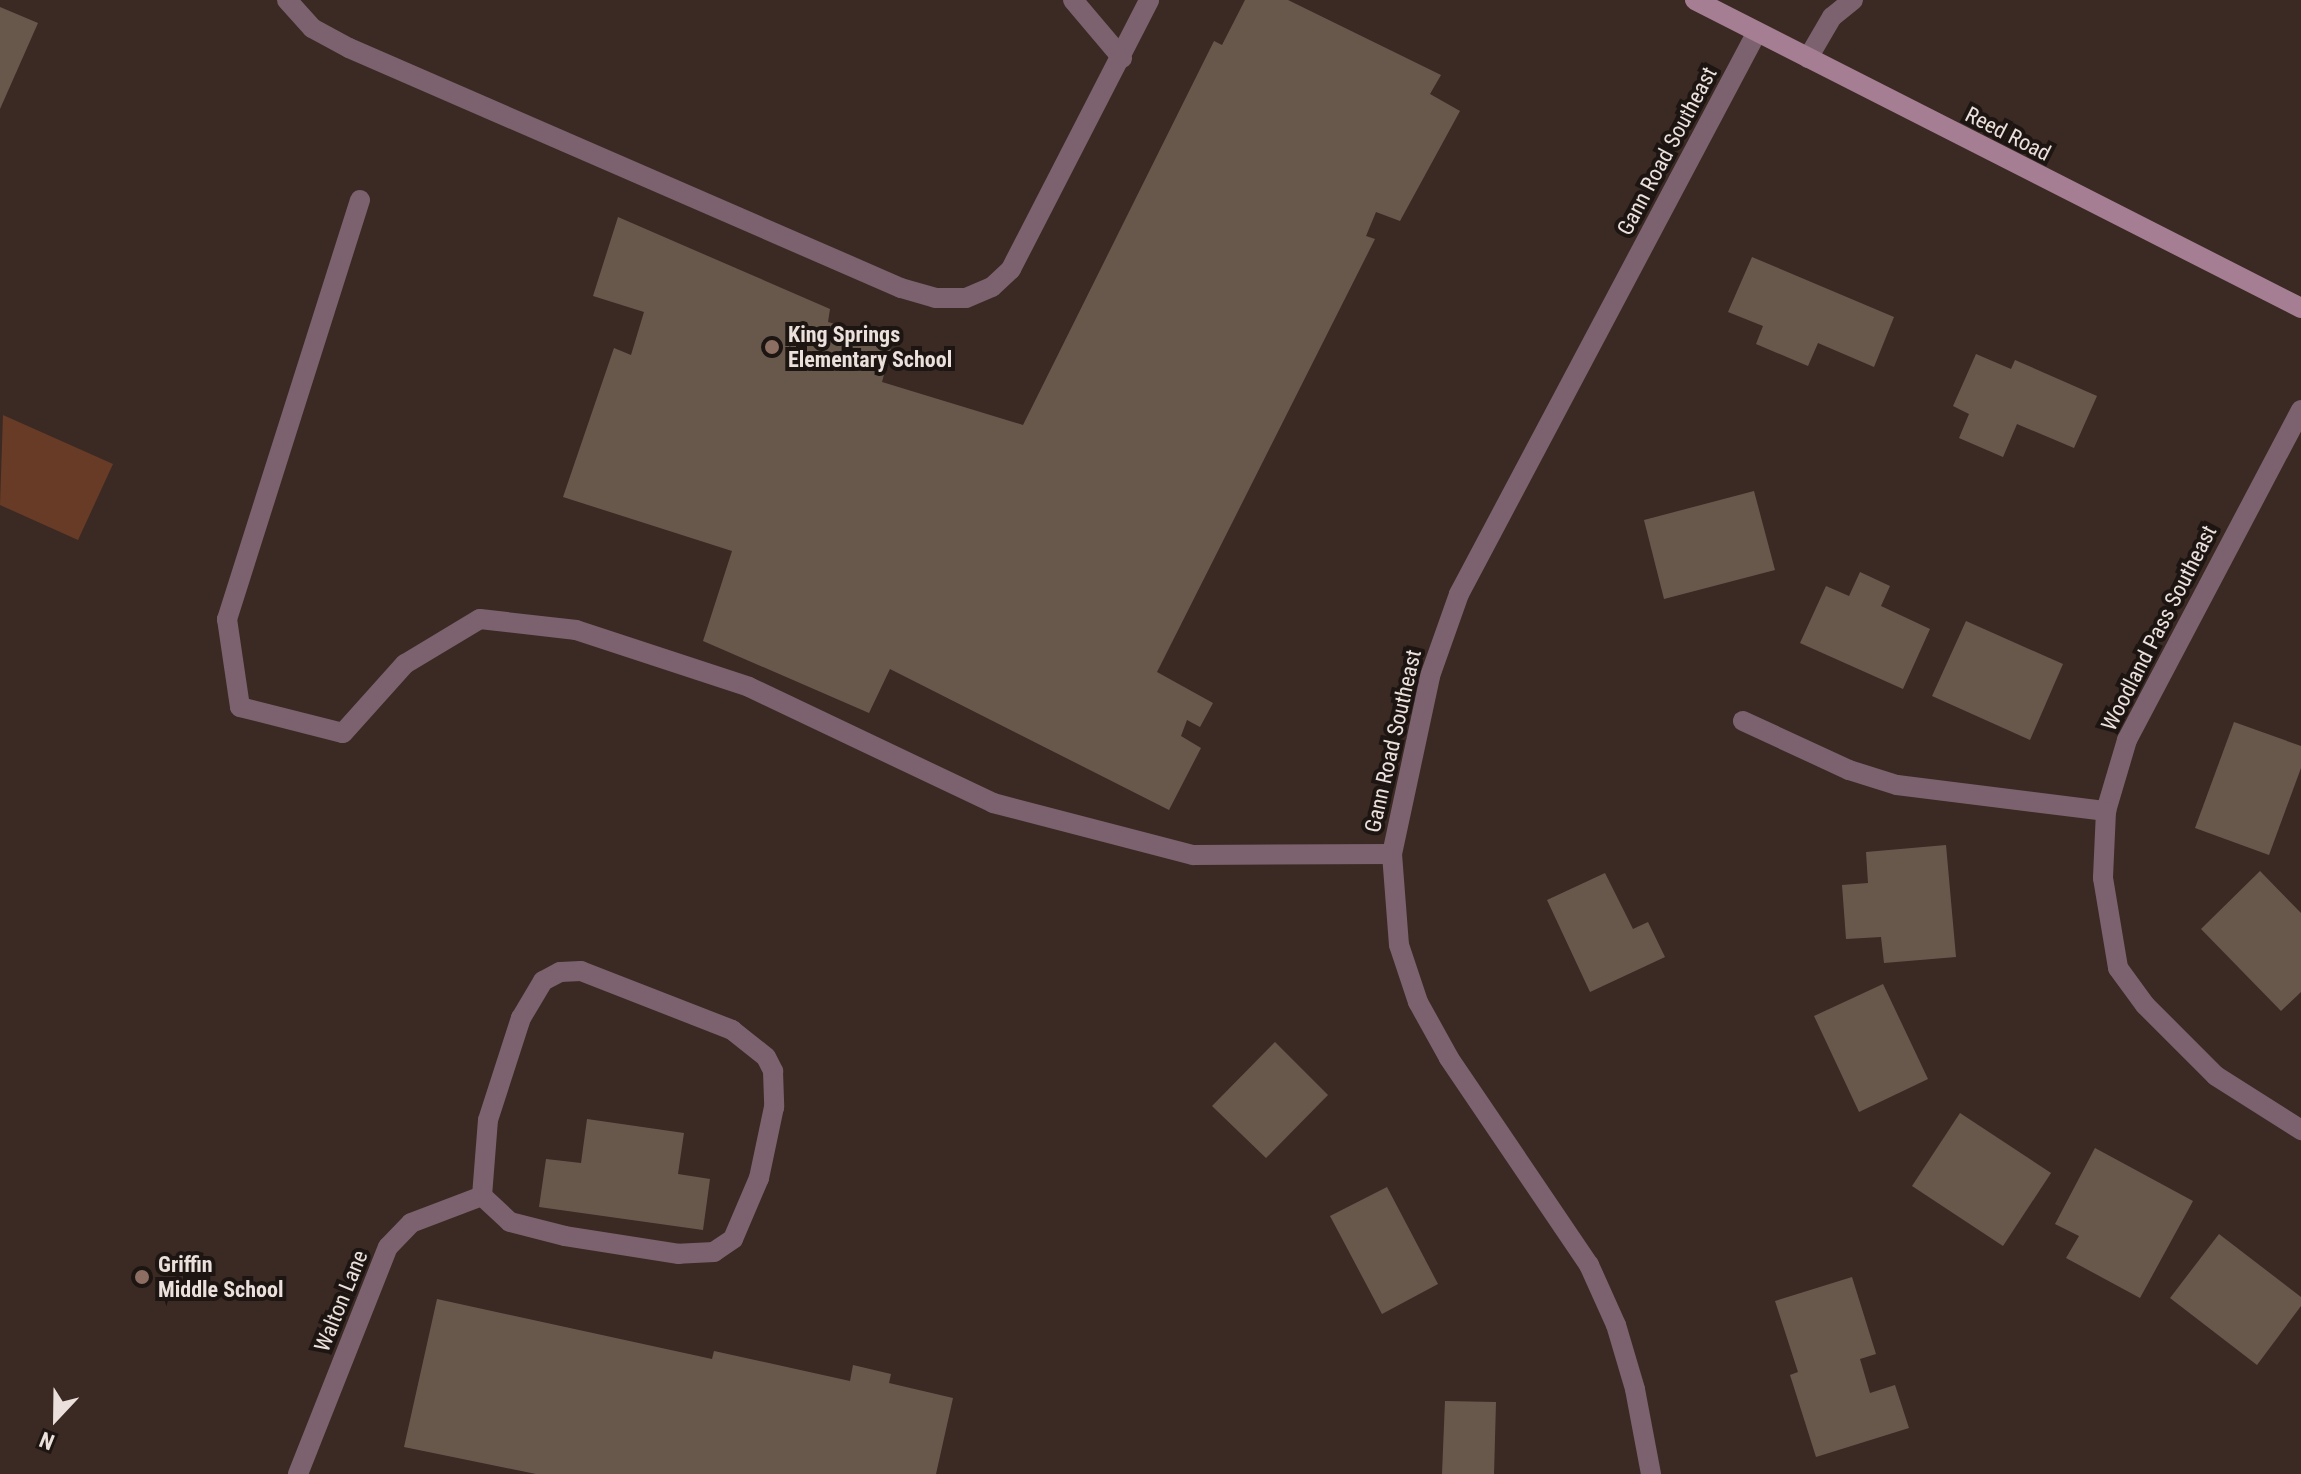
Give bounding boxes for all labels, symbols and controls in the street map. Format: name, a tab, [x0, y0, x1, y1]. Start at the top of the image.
street label: Gann Road Southeast	[1612, 62, 1722, 240]
street label: Reed Road	[1961, 101, 2055, 167]
place label: King Springs Elementary School	[788, 321, 952, 372]
marker: King Springs Elementary School	[763, 338, 781, 356]
street label: Woodland Pass Southeast	[2096, 521, 2222, 735]
street label: Gann Road Southeast	[1359, 647, 1427, 835]
street label: Walton Lane	[309, 1246, 373, 1356]
place label: Griffin Middle School	[158, 1251, 283, 1302]
marker: Griffin Middle School	[133, 1268, 151, 1286]
north arrow	[16, 1378, 96, 1458]
text: N	[36, 1427, 58, 1455]

